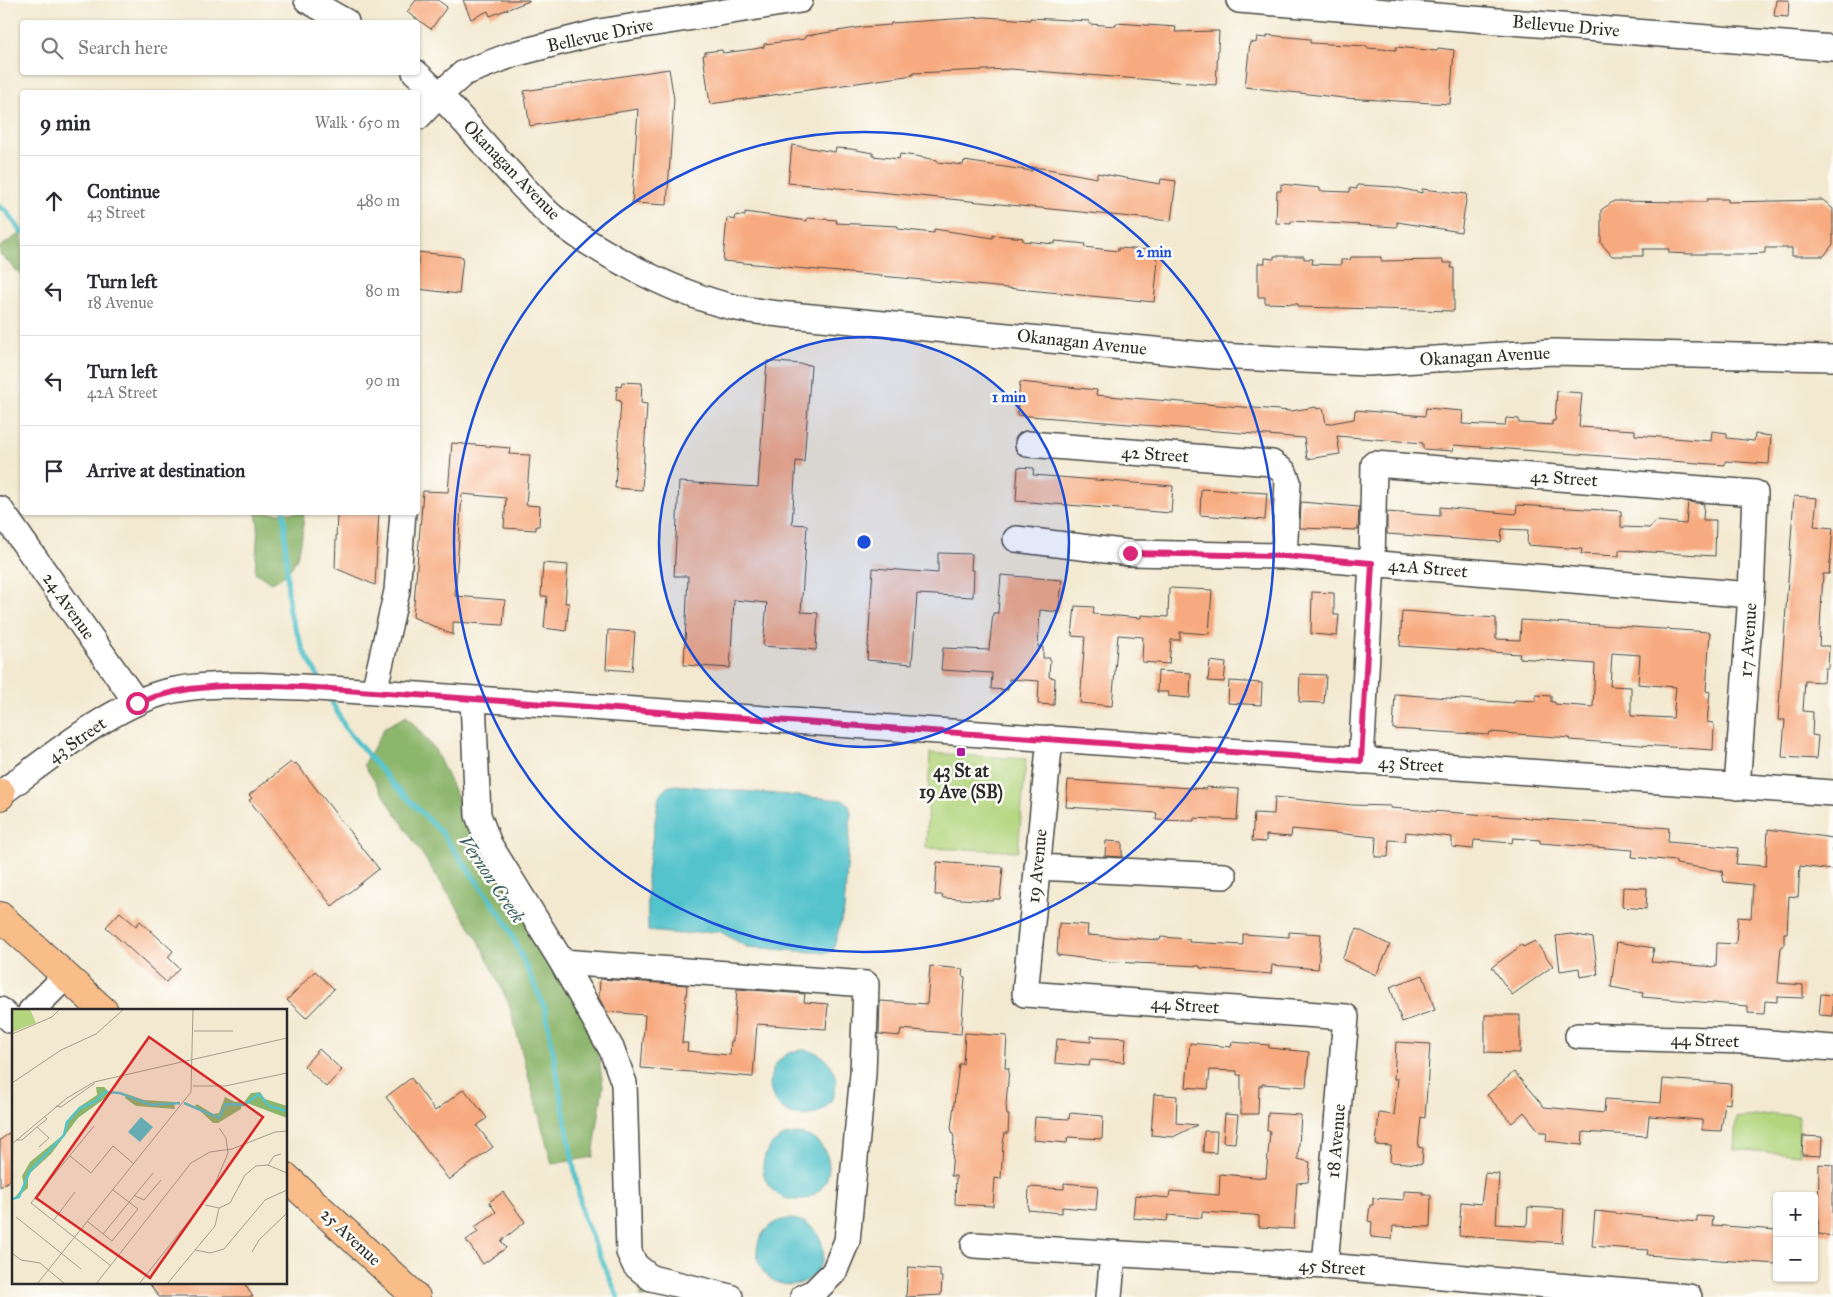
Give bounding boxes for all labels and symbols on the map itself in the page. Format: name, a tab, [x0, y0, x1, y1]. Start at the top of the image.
street label: Bellevue Drive	[1511, 10, 1621, 42]
street label: Bellevue Drive	[545, 13, 655, 57]
street label: Okanagan Avenue	[458, 115, 565, 225]
text: 2 min	[1136, 243, 1173, 261]
street label: Okanagan Avenue	[1016, 324, 1148, 361]
street label: Okanagan Avenue	[1419, 342, 1551, 371]
text: 1 min	[992, 388, 1027, 406]
street label: 42 Street	[1121, 441, 1190, 467]
street label: 42 Street	[1530, 465, 1599, 491]
centre of rings	[855, 533, 873, 551]
route end	[1119, 542, 1142, 565]
street label: 42A Street	[1387, 554, 1469, 582]
street label: 24 Avenue	[38, 568, 100, 644]
street label: 17 Avenue	[1734, 602, 1762, 678]
route start	[126, 692, 149, 715]
street label: 43 Street	[44, 712, 111, 768]
marker: 43 St at 19 Ave (SB)	[955, 746, 967, 758]
street label: 43 Street	[1377, 751, 1445, 777]
place label: 43 St at 19 Ave (SB)	[919, 760, 1003, 804]
street label: 19 Avenue	[1022, 828, 1052, 904]
water label: Vernon Creek	[454, 831, 530, 928]
street label: 44 Street	[1150, 992, 1221, 1018]
inset map	[12, 1009, 288, 1284]
street label: 44 Street	[1670, 1028, 1740, 1052]
street label: 18 Avenue	[1322, 1103, 1350, 1179]
street label: 25 Avenue	[316, 1203, 386, 1271]
street label: 45 Street	[1298, 1254, 1367, 1280]

